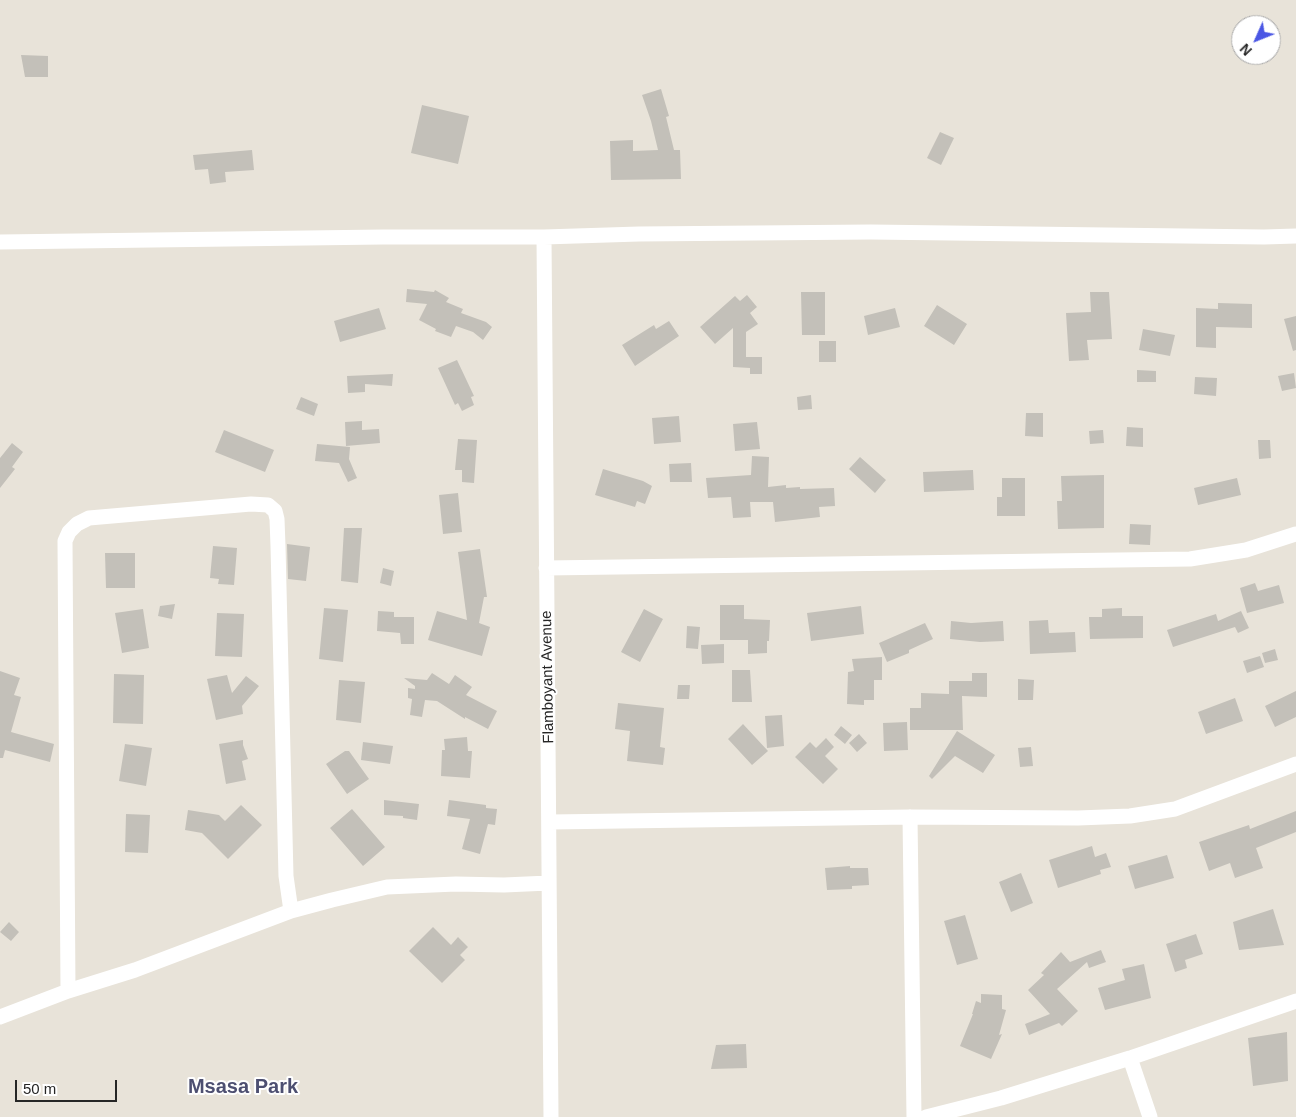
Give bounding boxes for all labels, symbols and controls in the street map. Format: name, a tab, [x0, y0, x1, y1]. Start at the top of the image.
north arrow	[1231, 15, 1281, 65]
text: N	[1237, 41, 1255, 59]
street label: Flamboyant Avenue	[538, 610, 558, 744]
scale bar	[18, 1070, 120, 1102]
district label: Msasa Park	[188, 1075, 298, 1099]
text: 50 m	[23, 1080, 56, 1097]

